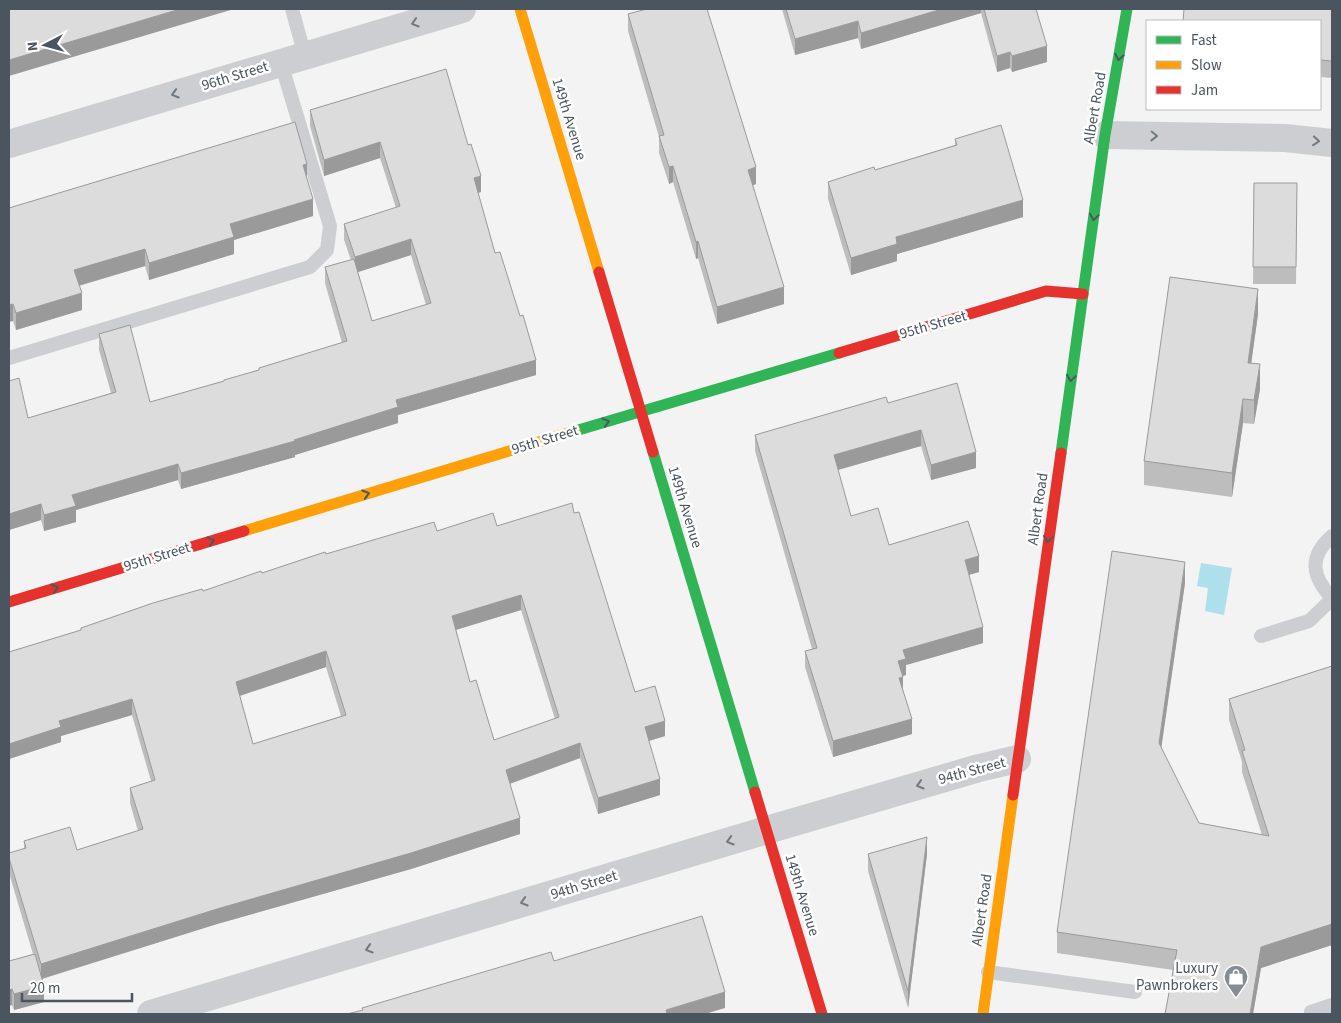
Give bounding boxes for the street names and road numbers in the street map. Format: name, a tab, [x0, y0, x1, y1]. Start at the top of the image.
street label: 96th Street	[199, 56, 271, 96]
street label: Albert Road	[1078, 70, 1112, 146]
street label: 149th Avenue	[547, 75, 591, 163]
street label: 95th Street	[897, 305, 969, 345]
street label: 95th Street	[509, 420, 581, 460]
street label: 149th Avenue	[663, 463, 707, 551]
street label: Albert Road	[1023, 471, 1053, 547]
street label: 95th Street	[121, 537, 193, 577]
street label: 94th Street	[936, 752, 1008, 790]
street label: 149th Avenue	[780, 851, 824, 939]
street label: 94th Street	[548, 865, 620, 905]
street label: Albert Road	[967, 872, 997, 948]

